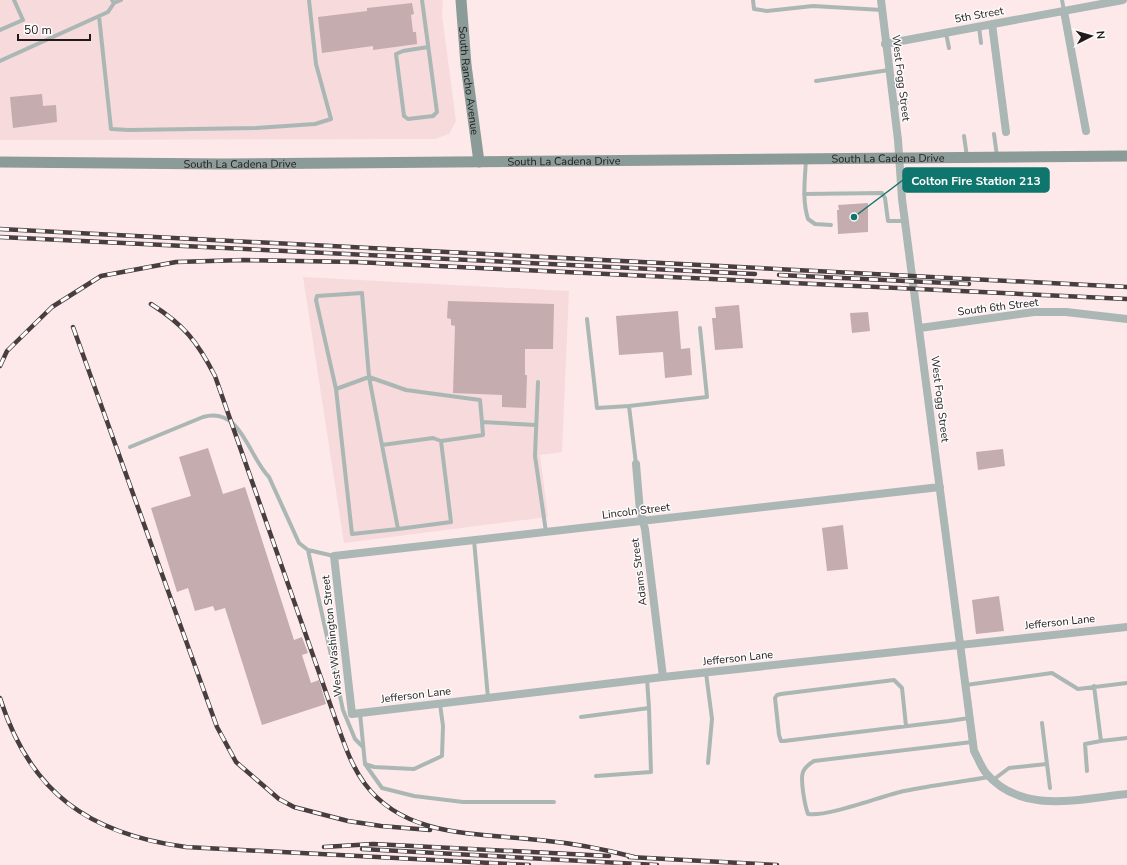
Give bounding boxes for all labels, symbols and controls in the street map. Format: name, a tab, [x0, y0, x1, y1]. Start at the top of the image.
street label: 5th Street	[953, 3, 1005, 27]
scale bar	[18, 16, 90, 42]
north arrow	[1071, 16, 1111, 56]
text: 50 m	[24, 22, 52, 38]
street label: South Rancho Avenue	[456, 26, 483, 136]
text: N	[1093, 30, 1108, 40]
street label: West Fogg Street	[888, 34, 914, 122]
street label: South La Cadena Drive	[831, 150, 945, 166]
street label: South La Cadena Drive	[507, 153, 621, 169]
street label: South La Cadena Drive	[183, 156, 297, 172]
callout: Colton Fire Station 213	[903, 168, 1049, 192]
text: Colton Fire Station 213	[911, 173, 1041, 189]
street label: South 6th Street	[957, 295, 1040, 319]
street label: West Fogg Street	[927, 355, 953, 443]
street label: Lincoln Street	[601, 499, 671, 523]
street label: Adams Street	[627, 537, 651, 607]
street label: West Washington Street	[318, 574, 346, 698]
street label: Jefferson Lane	[1023, 611, 1096, 633]
street label: Jefferson Lane	[701, 647, 774, 669]
street label: Jefferson Lane	[379, 683, 452, 707]

